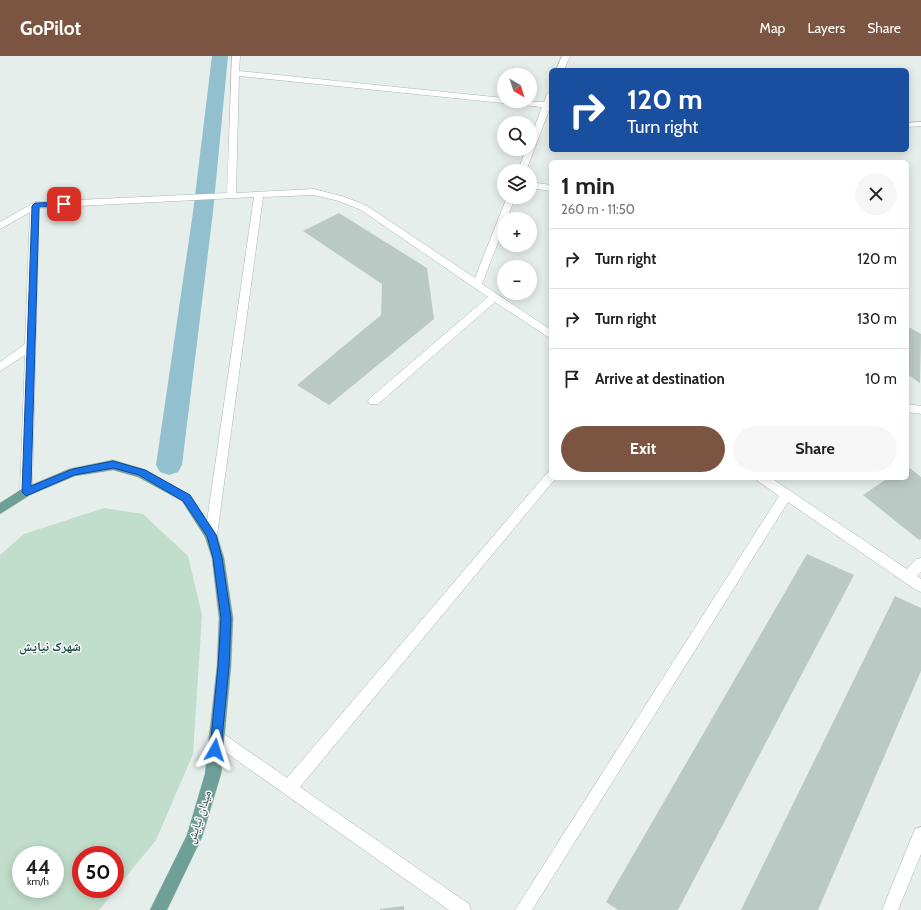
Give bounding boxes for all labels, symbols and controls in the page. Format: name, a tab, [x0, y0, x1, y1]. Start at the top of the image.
text: GoPilot	[20, 17, 81, 40]
text: Map	[760, 19, 785, 37]
text: Layers	[807, 19, 845, 37]
text: Share	[867, 19, 901, 37]
north arrow	[497, 68, 537, 108]
map controls	[497, 68, 537, 300]
text: 120 m	[627, 82, 703, 116]
icon: right	[561, 84, 613, 136]
button: search	[497, 116, 537, 156]
text: Turn right	[627, 116, 698, 138]
button: layers	[497, 164, 537, 204]
text: 1 min	[561, 171, 615, 200]
button: close	[855, 173, 897, 215]
pin	[47, 187, 81, 221]
icon: arrive	[53, 193, 75, 215]
text: 260 m · 11:50	[561, 201, 635, 217]
button: +	[497, 212, 537, 252]
icon: right	[561, 248, 583, 270]
text: Turn right	[595, 250, 656, 268]
text: 120 m	[857, 250, 897, 268]
button: −	[497, 260, 537, 300]
icon: right	[561, 308, 583, 330]
text: Turn right	[595, 310, 656, 328]
text: 130 m	[857, 310, 897, 328]
icon: arrive	[561, 368, 583, 390]
text: Arrive at destination	[595, 370, 725, 388]
text: 10 m	[865, 370, 897, 388]
button: Exit	[561, 426, 725, 472]
button: Share	[733, 426, 897, 472]
district label: شهرک نیایش	[19, 638, 81, 655]
position arrow	[194, 729, 236, 771]
street label: میدان نیایش	[183, 788, 214, 845]
speed limit sign: 50	[72, 846, 124, 898]
text: 44	[26, 855, 50, 879]
text: km/h	[27, 875, 49, 888]

